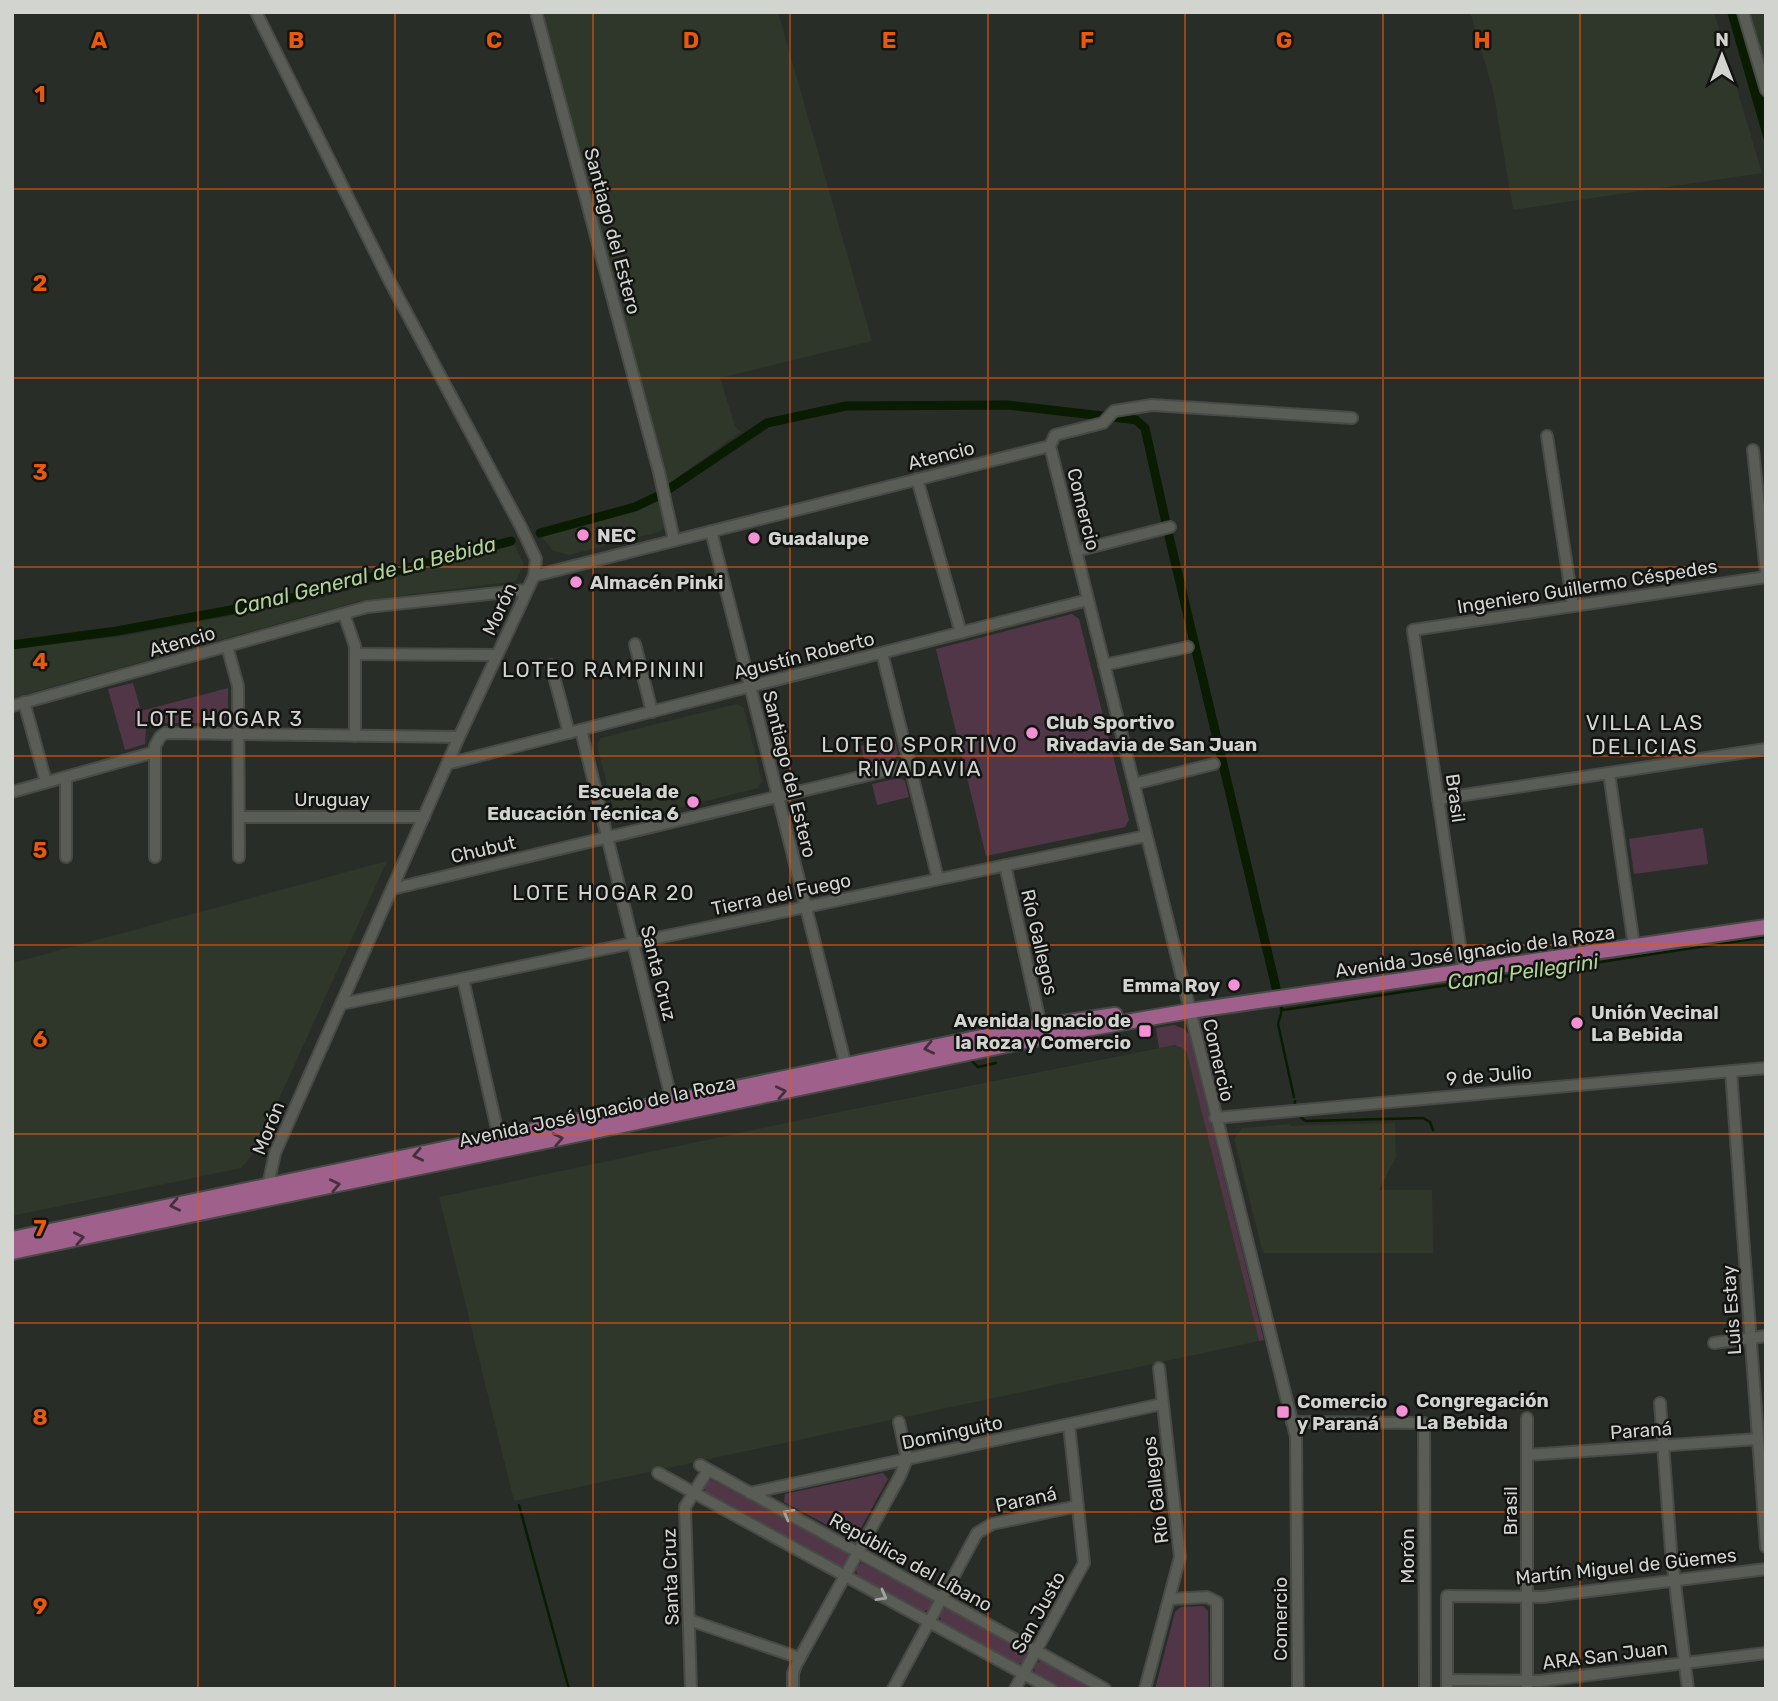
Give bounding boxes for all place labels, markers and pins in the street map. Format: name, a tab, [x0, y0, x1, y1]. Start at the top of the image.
place label: NEC	[597, 524, 636, 547]
marker: NEC	[575, 527, 591, 543]
place label: Guadalupe	[768, 527, 869, 550]
marker: Guadalupe	[746, 530, 762, 546]
place label: Almacén Pinki	[590, 571, 723, 594]
marker: Almacén Pinki	[568, 574, 584, 590]
place label: Club Sportivo Rivadavia de San Juan	[1046, 711, 1257, 756]
marker: Club Sportivo Rivadavia de San Juan	[1024, 725, 1040, 741]
place label: Escuela de Educación Técnica 6	[487, 780, 679, 825]
marker: Escuela de Educación Técnica 6	[685, 794, 701, 810]
place label: Emma Roy	[1122, 974, 1221, 997]
marker: Emma Roy	[1226, 977, 1242, 993]
place label: Unión Vecinal La Bebida	[1591, 1001, 1719, 1046]
place label: Avenida Ignacio de la Roza y Comercio	[954, 1009, 1131, 1054]
marker: Unión Vecinal La Bebida	[1569, 1015, 1585, 1031]
marker: Avenida Ignacio de la Roza y Comercio	[1137, 1023, 1153, 1039]
place label: Congregación La Bebida	[1416, 1389, 1549, 1434]
place label: Comercio y Paraná	[1297, 1390, 1387, 1435]
marker: Congregación La Bebida	[1394, 1403, 1410, 1419]
marker: Comercio y Paraná	[1275, 1404, 1291, 1420]

